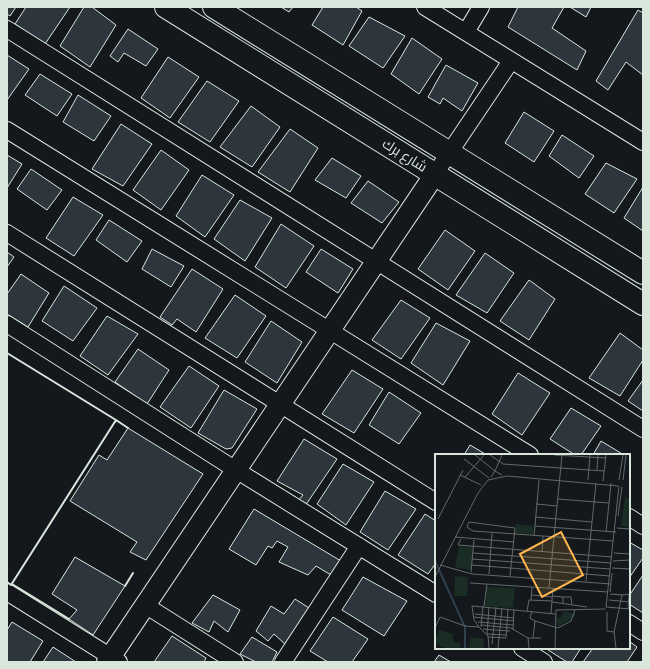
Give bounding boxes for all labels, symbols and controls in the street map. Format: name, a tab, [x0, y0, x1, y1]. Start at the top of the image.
street label: شارع برك	[379, 133, 431, 176]
inset map	[435, 454, 630, 649]

